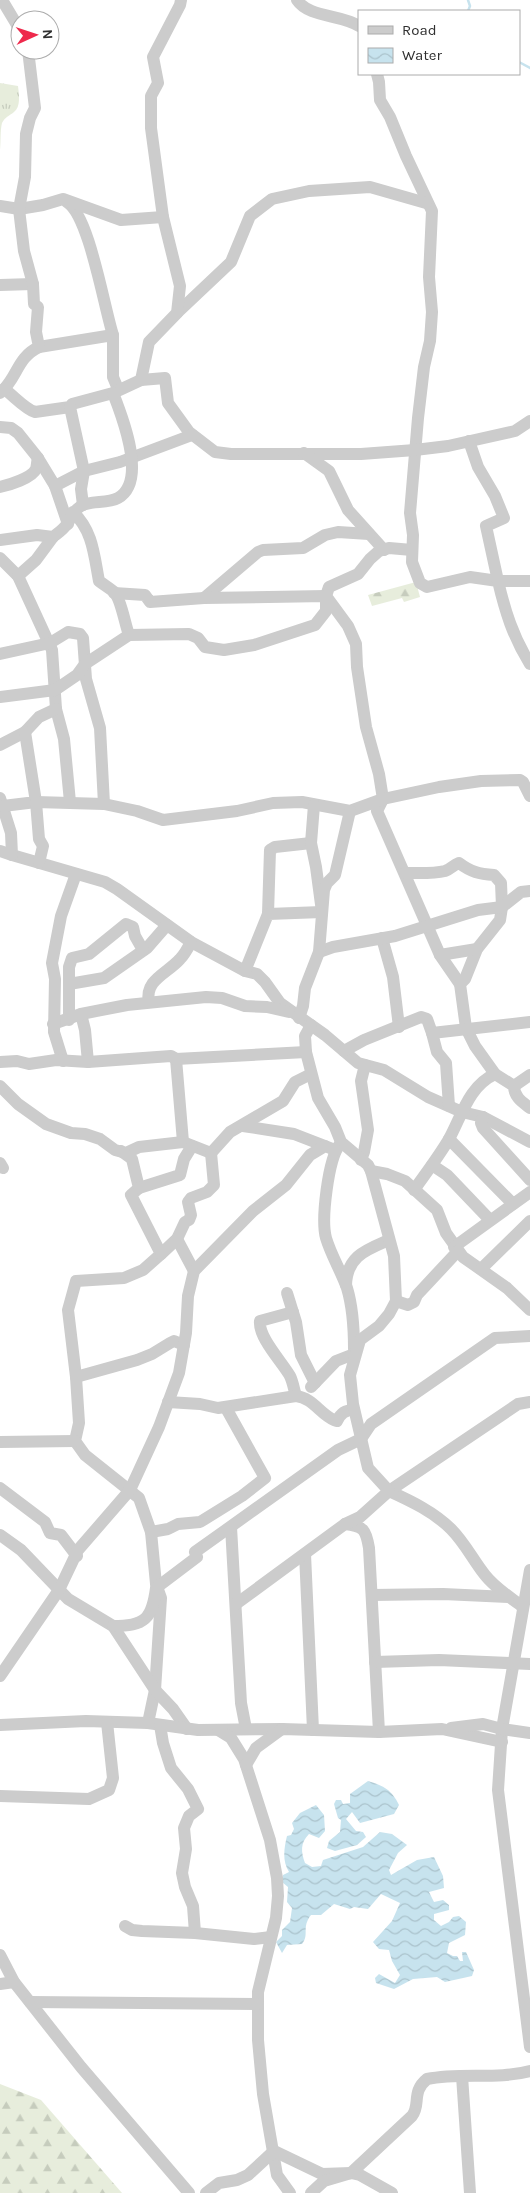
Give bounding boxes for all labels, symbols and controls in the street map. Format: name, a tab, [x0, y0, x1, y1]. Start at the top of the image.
north arrow	[10, 10, 60, 60]
legend	[358, 10, 520, 75]
text: Road	[402, 21, 437, 39]
text: N	[39, 29, 56, 40]
text: Water	[402, 46, 443, 64]

